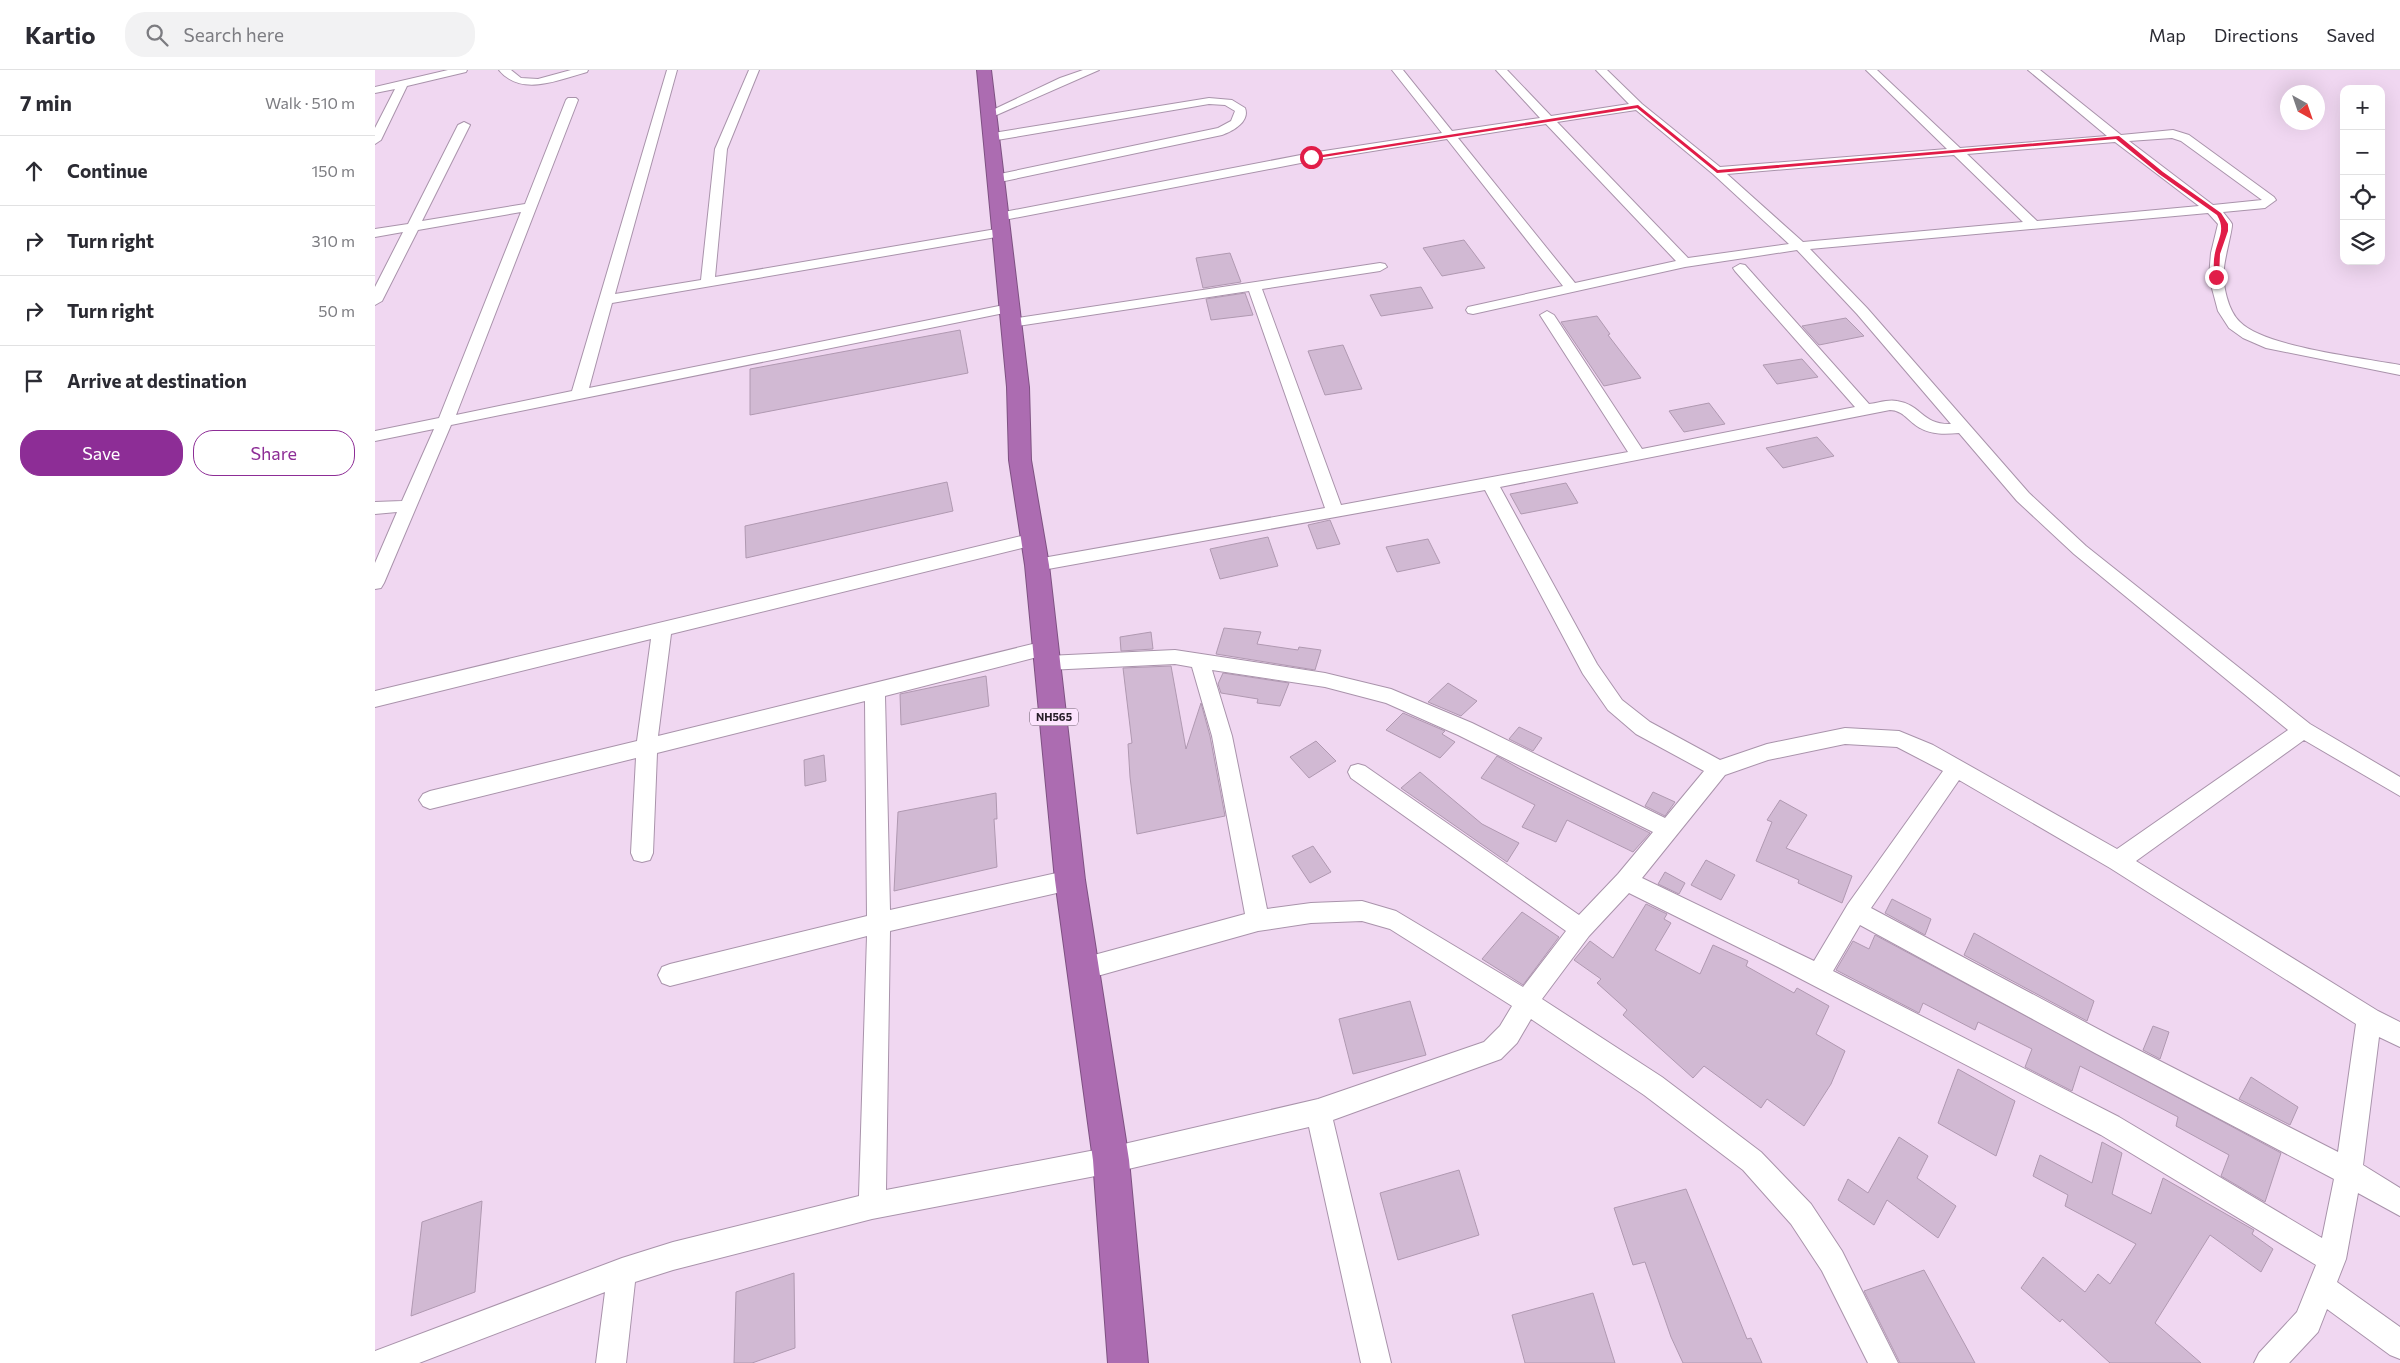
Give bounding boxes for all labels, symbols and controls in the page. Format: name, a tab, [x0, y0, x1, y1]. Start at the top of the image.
search box	[125, 12, 475, 57]
text: Kartio	[25, 20, 95, 49]
icon: search	[143, 21, 171, 49]
text: Search here	[183, 23, 284, 46]
text: Map	[2149, 24, 2186, 46]
text: Directions	[2214, 24, 2298, 46]
text: Saved	[2326, 24, 2375, 46]
north arrow	[2280, 85, 2325, 130]
map controls	[2340, 85, 2385, 265]
button: +	[2340, 85, 2385, 130]
text: 7 min	[20, 90, 72, 115]
text: Walk · 510 m	[265, 93, 355, 112]
button: −	[2340, 130, 2385, 175]
route start	[1300, 146, 1323, 169]
icon: ahead	[20, 157, 48, 185]
text: Continue	[67, 159, 147, 182]
text: 150 m	[312, 161, 355, 180]
button: locate	[2340, 175, 2385, 220]
button: layers	[2340, 220, 2385, 265]
icon: right	[20, 227, 48, 255]
text: Turn right	[67, 229, 154, 252]
text: 310 m	[312, 231, 355, 250]
route end	[2205, 266, 2228, 289]
icon: right	[20, 297, 48, 325]
text: Turn right	[67, 299, 154, 322]
text: 50 m	[318, 301, 355, 320]
icon: arrive	[20, 367, 48, 395]
text: Arrive at destination	[67, 369, 247, 392]
button: Save	[20, 430, 183, 476]
button: Share	[193, 430, 355, 476]
road number: NH565	[1030, 708, 1078, 726]

